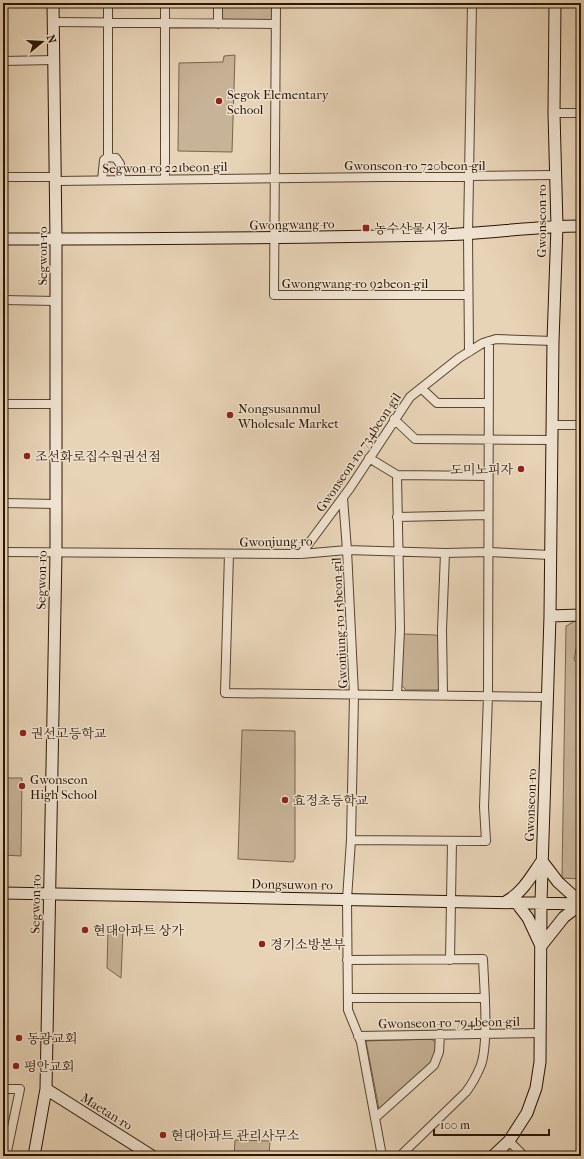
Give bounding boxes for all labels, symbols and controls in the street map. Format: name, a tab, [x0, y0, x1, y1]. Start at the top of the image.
north arrow	[22, 22, 62, 62]
text: N	[44, 33, 59, 46]
place label: Segok Elementary School	[227, 87, 330, 117]
marker: Segok Elementary School	[214, 96, 224, 106]
street label: Gwonseon-ro 720beon-gil	[344, 158, 486, 173]
street label: Segwon-ro 221beon-gil	[102, 159, 228, 176]
street label: Gwonseon-ro	[534, 184, 549, 258]
street label: Gwongwang-ro	[249, 216, 335, 233]
place label: 농수산물시장	[374, 221, 450, 236]
marker: 농수산물시장	[361, 223, 371, 233]
street label: Segwon-ro	[35, 226, 50, 286]
street label: Gwongwang-ro 92beon-gil	[282, 276, 429, 291]
street label: Gwonseon-ro 734beon-gil	[313, 390, 404, 515]
place label: Nongsusanmul Wholesale Market	[237, 401, 339, 431]
marker: Nongsusanmul Wholesale Market	[225, 410, 235, 420]
place label: 조선화로집수원권선점	[35, 449, 161, 464]
marker: 조선화로집수원권선점	[22, 451, 32, 461]
place label: 도미노피자	[450, 462, 513, 477]
marker: 도미노피자	[516, 464, 526, 474]
street label: Gwonjung-ro	[239, 533, 313, 550]
street label: Segwon-ro	[33, 550, 50, 610]
street label: Gwonjung-ro 15beon-gil	[329, 557, 350, 689]
place label: 권선고등학교	[31, 726, 107, 741]
marker: 권선고등학교	[18, 728, 28, 738]
street label: Gwonseon-ro	[522, 768, 539, 842]
place label: Gwonseon High School	[30, 772, 98, 802]
marker: Gwonseon High School	[17, 781, 27, 791]
place label: 효정초등학교	[293, 793, 369, 808]
marker: 효정초등학교	[280, 795, 290, 805]
street label: Segwon-ro	[27, 874, 44, 934]
street label: Dongsuwon-ro	[251, 876, 333, 893]
place label: 현대아파트 상가	[93, 923, 184, 938]
marker: 현대아파트 상가	[80, 925, 90, 935]
place label: 경기소방본부	[270, 937, 346, 952]
marker: 경기소방본부	[257, 939, 267, 949]
street label: Gwonseon-ro 794beon-gil	[378, 1014, 520, 1031]
place label: 동광교회	[27, 1031, 77, 1046]
marker: 동광교회	[14, 1033, 24, 1043]
place label: 평안교회	[24, 1059, 74, 1074]
marker: 평안교회	[11, 1061, 21, 1071]
street label: Maetan-ro	[78, 1090, 136, 1133]
scale bar	[434, 1111, 549, 1137]
text: 100 m	[440, 1118, 470, 1132]
place label: 현대아파트 관리사무소	[171, 1128, 300, 1143]
marker: 현대아파트 관리사무소	[158, 1130, 168, 1140]

